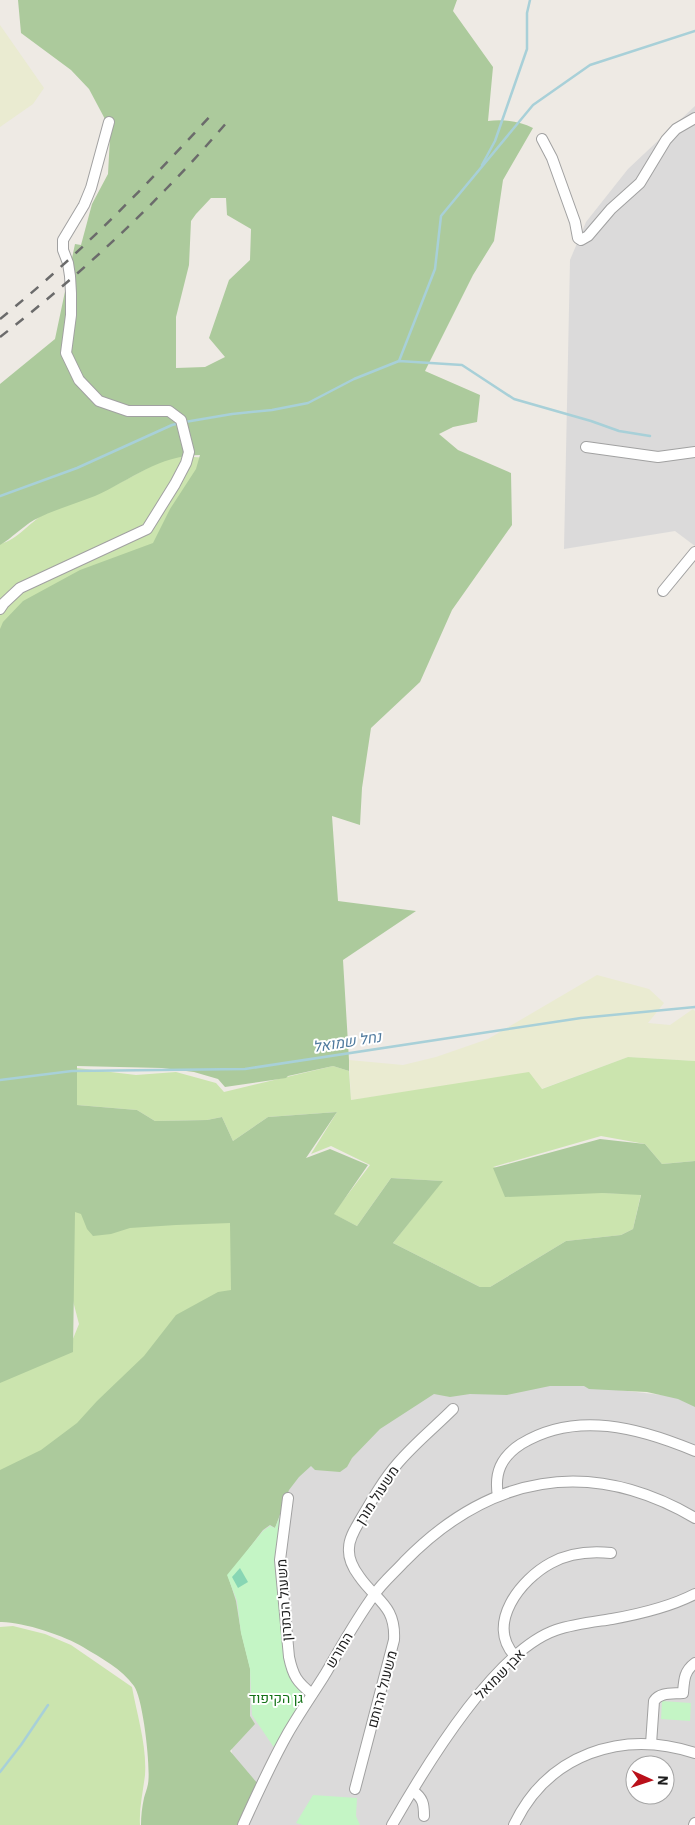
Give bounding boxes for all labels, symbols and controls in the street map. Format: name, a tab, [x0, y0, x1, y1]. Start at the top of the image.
water label: נחל שמואל	[311, 1026, 384, 1056]
street label: משעול מורן	[351, 1462, 403, 1528]
street label: משעול הכתרון	[272, 1558, 296, 1642]
street label: החורש	[321, 1629, 357, 1671]
street label: אבן שמואל	[471, 1645, 529, 1703]
street label: משעול הרותם	[363, 1648, 401, 1730]
park label: גן הקיפוד	[249, 1689, 303, 1707]
north arrow	[625, 1755, 675, 1805]
text: N	[654, 1775, 672, 1786]

